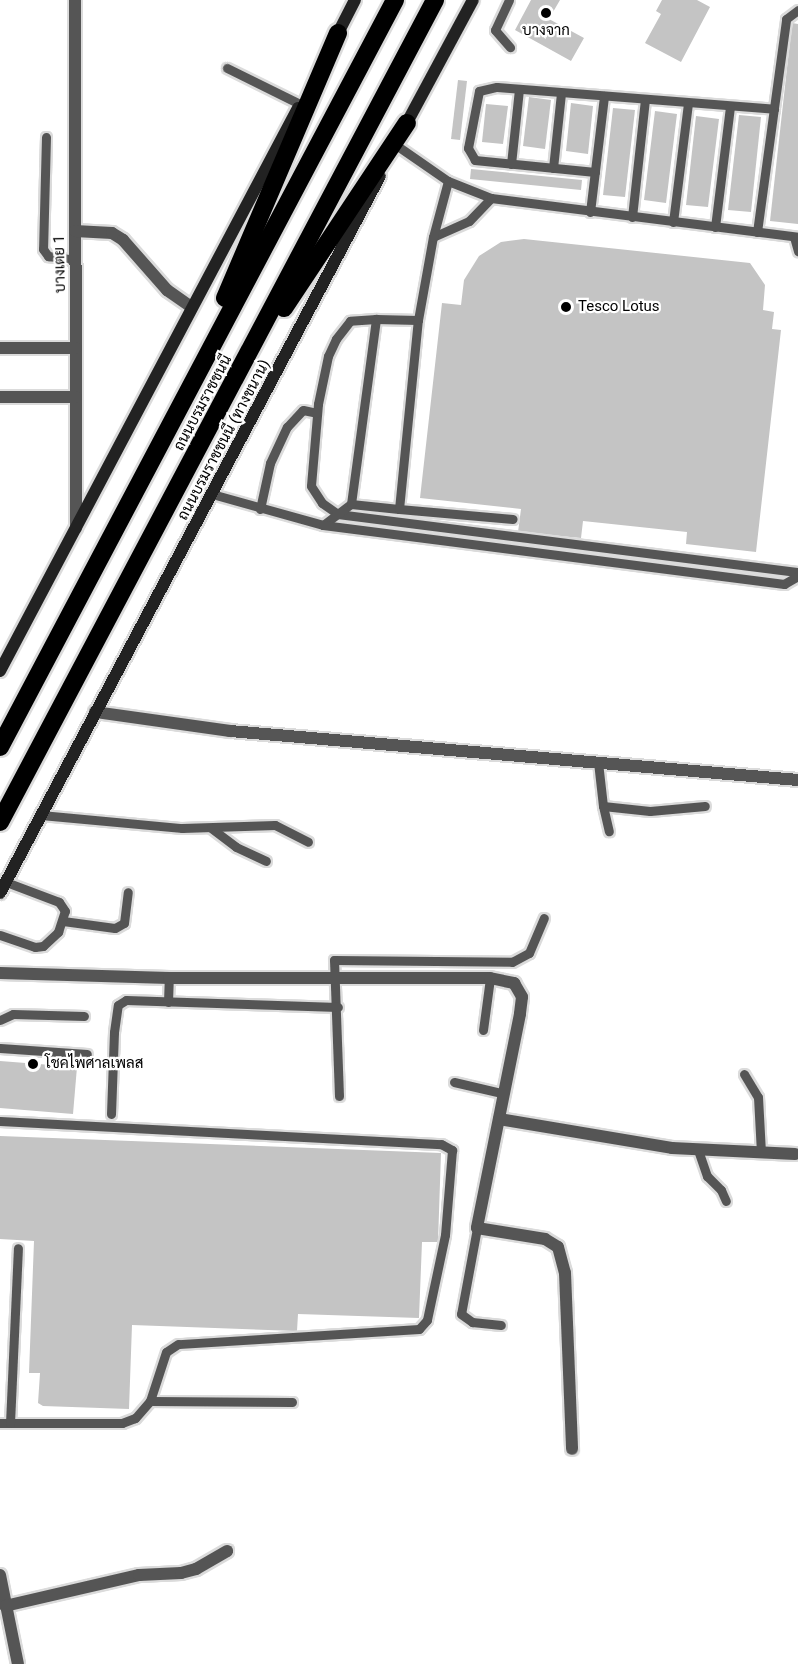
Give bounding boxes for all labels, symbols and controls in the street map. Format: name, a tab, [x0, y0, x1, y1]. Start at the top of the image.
marker: บางจาก	[539, 6, 553, 20]
place label: บางจาก	[522, 22, 570, 40]
street label: บางเตย 1	[50, 235, 70, 293]
place label: Tesco Lotus	[578, 298, 660, 316]
marker: Tesco Lotus	[559, 300, 573, 314]
street label: ถนนบรมราชชนนี	[170, 352, 236, 454]
street label: ถนนบรมราชชนนี (ทางขนาน)	[174, 357, 274, 523]
place label: โชคไพศาลเพลส	[45, 1055, 143, 1073]
marker: โชคไพศาลเพลส	[26, 1057, 40, 1071]

